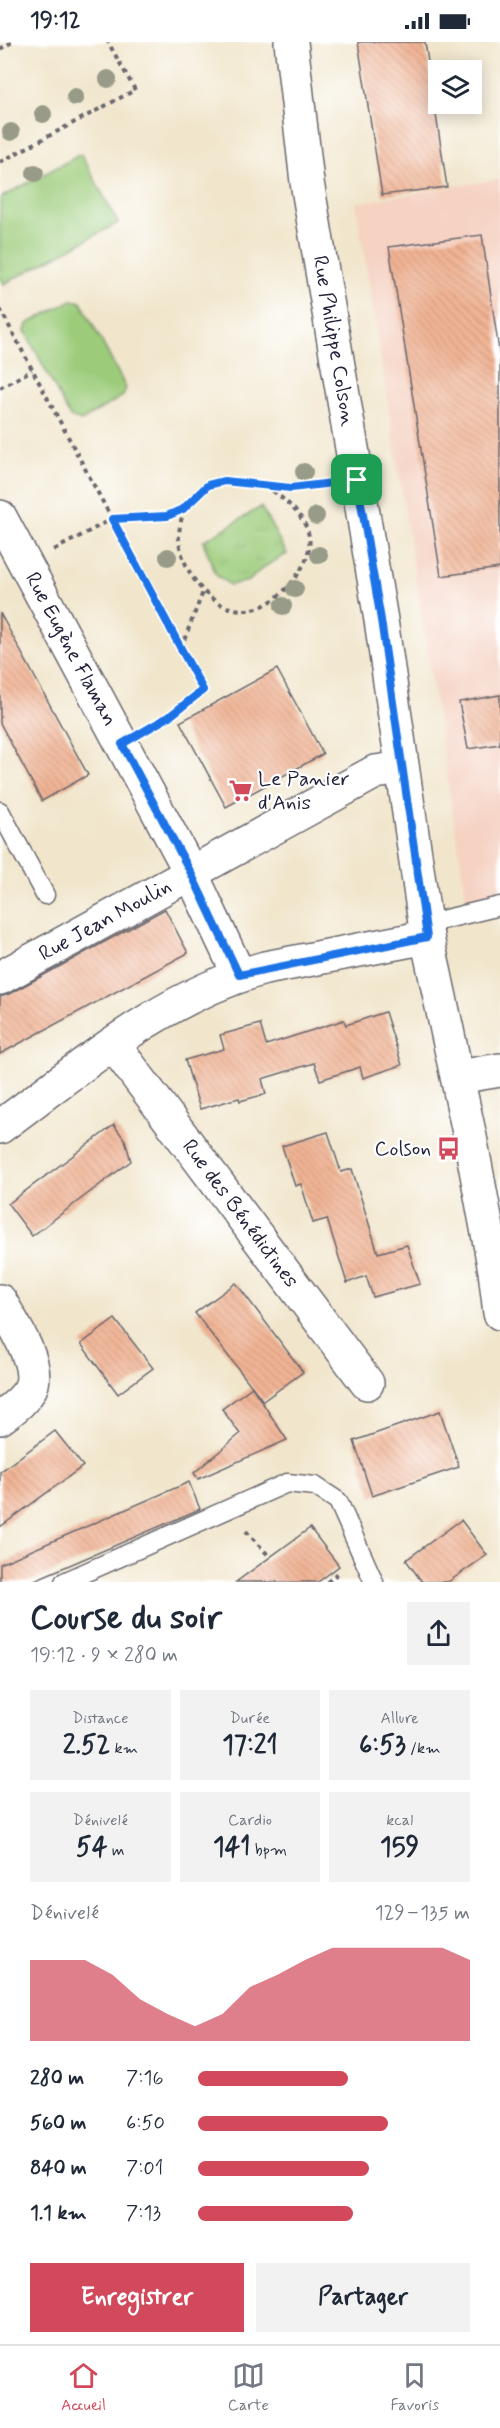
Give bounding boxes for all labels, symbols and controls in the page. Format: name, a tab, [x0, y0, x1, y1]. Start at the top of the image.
text: 19:12	[30, 7, 80, 35]
map controls	[428, 60, 482, 114]
button: layers	[428, 60, 482, 114]
street label: Rue Philippe Colson	[306, 253, 362, 429]
pin	[331, 454, 382, 505]
icon: arrive	[340, 463, 373, 496]
street label: Rue Eugène Flaman	[18, 567, 124, 731]
place label: Le Panier d'Anis	[258, 765, 350, 817]
supermarket icon: Le Panier d'Anis	[227, 778, 253, 804]
street label: Rue Jean Moulin	[34, 872, 177, 968]
street label: Rue des Bénédictines	[175, 1134, 305, 1294]
place label: Colson	[375, 1135, 431, 1163]
bus stop icon: Colson	[436, 1136, 462, 1162]
text: Course du soir	[30, 1597, 222, 1641]
button: share	[407, 1602, 470, 1665]
text: 19:12 · 9 × 280 m	[30, 1642, 178, 1669]
text: Distance	[72, 1708, 128, 1729]
text: Durée	[230, 1708, 270, 1729]
text: Allure	[380, 1708, 419, 1729]
text: 2.52	[63, 1729, 110, 1763]
text: 17:21	[222, 1729, 278, 1763]
text: 6:53	[359, 1729, 406, 1763]
text: km	[110, 1738, 138, 1759]
text: /km	[406, 1738, 440, 1759]
text: Dénivelé	[73, 1810, 128, 1831]
text: Cardio	[228, 1810, 272, 1831]
text: kcal	[386, 1810, 413, 1831]
text: 54	[76, 1831, 107, 1865]
text: 141	[213, 1831, 250, 1865]
text: 159	[380, 1831, 419, 1865]
text: m	[107, 1840, 125, 1861]
text: bpm	[250, 1840, 287, 1861]
text: Dénivelé	[30, 1900, 99, 1927]
text: 129–135 m	[375, 1900, 470, 1927]
text: 280 m	[30, 2065, 84, 2092]
text: 7:16	[126, 2065, 163, 2092]
text: 560 m	[30, 2110, 86, 2137]
text: 6:50	[126, 2110, 165, 2137]
text: 840 m	[30, 2155, 87, 2182]
text: 7:01	[126, 2155, 163, 2182]
text: 1.1 km	[30, 2200, 87, 2227]
text: 7:13	[126, 2200, 161, 2227]
button: Enregistrer	[30, 2263, 244, 2332]
button: Partager	[256, 2263, 470, 2332]
tab: Accueil	[61, 2359, 106, 2416]
tab: Carte	[228, 2359, 269, 2416]
tab: Favoris	[390, 2359, 439, 2416]

